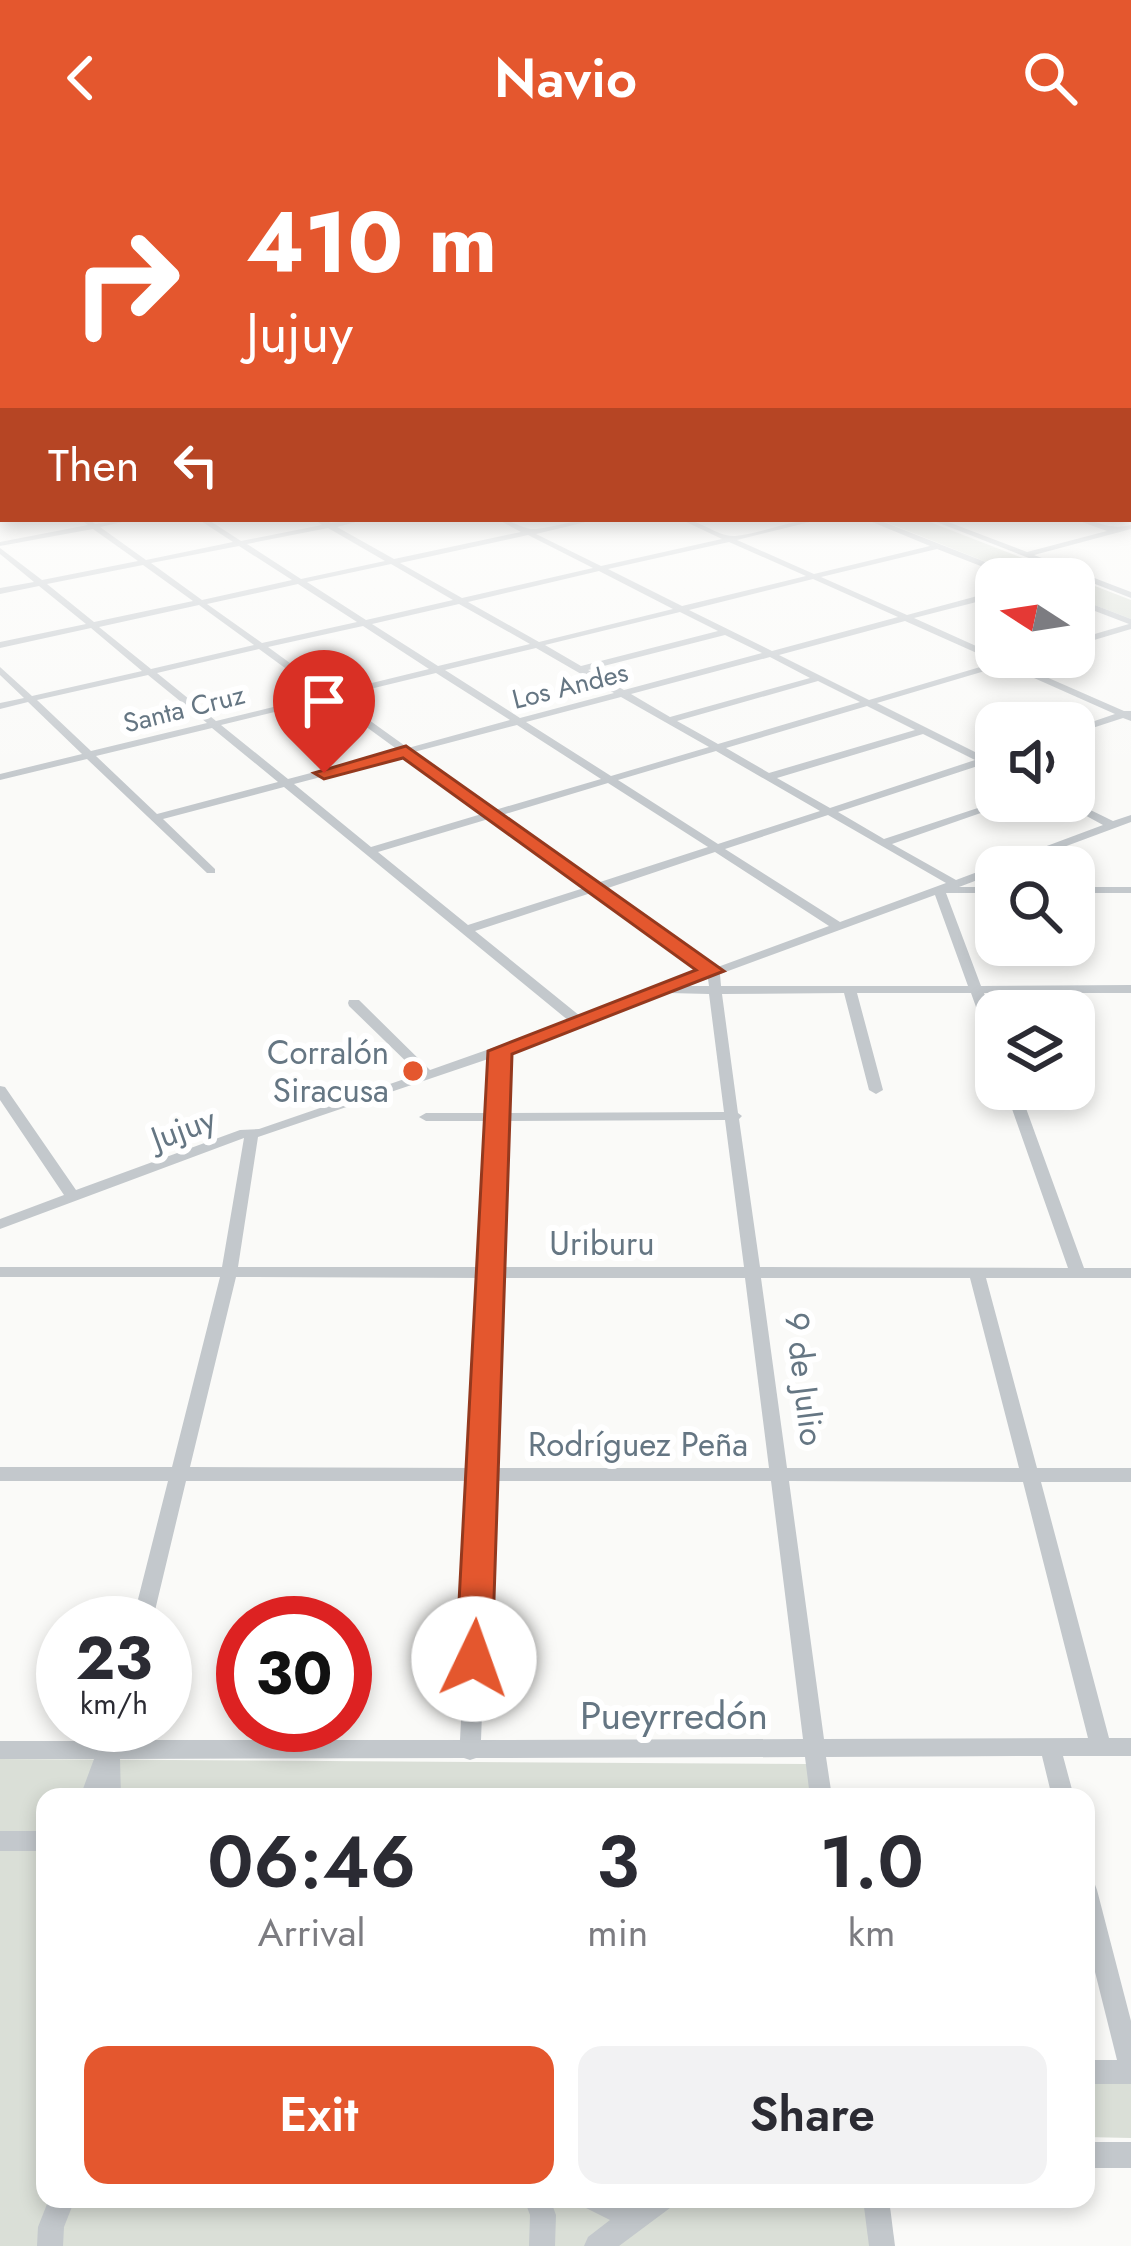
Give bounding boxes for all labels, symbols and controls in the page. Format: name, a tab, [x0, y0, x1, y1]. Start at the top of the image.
text: Navio	[494, 39, 637, 117]
icon: back	[48, 45, 114, 111]
icon: search	[1017, 45, 1083, 111]
text: 410 m	[246, 182, 497, 304]
icon: right	[48, 204, 204, 360]
text: Jujuy	[246, 294, 353, 372]
icon: left	[163, 432, 229, 498]
text: Then	[48, 433, 139, 498]
north arrow	[975, 558, 1095, 678]
map controls	[975, 558, 1095, 1110]
pin	[273, 650, 375, 773]
street label: Los Andes	[508, 652, 632, 719]
icon: arrive	[291, 668, 357, 734]
street label: Santa Cruz	[119, 674, 249, 742]
button: sound	[975, 702, 1095, 822]
button: search	[975, 846, 1095, 966]
button: layers	[975, 990, 1095, 1110]
place label: Corralón Siracusa	[267, 1029, 389, 1114]
marker: Corralón Siracusa	[400, 1058, 426, 1084]
street label: Jujuy	[141, 1095, 222, 1163]
street label: Uriburu	[549, 1220, 655, 1267]
street label: 9 de Julio	[773, 1310, 836, 1448]
street label: Rodríguez Peña	[528, 1421, 748, 1468]
speed limit sign: 30	[216, 1596, 372, 1752]
position arrow	[411, 1596, 537, 1722]
text: 23	[76, 1615, 152, 1702]
text: km/h	[80, 1682, 148, 1725]
street label: Pueyrredón	[580, 1687, 768, 1744]
text: 06:46	[207, 1810, 416, 1914]
text: 3	[596, 1810, 639, 1914]
text: 1.0	[819, 1810, 924, 1914]
text: Arrival	[258, 1904, 365, 1961]
text: min	[587, 1904, 648, 1961]
text: km	[848, 1904, 895, 1961]
button: Exit	[84, 2046, 554, 2184]
button: Share	[578, 2046, 1047, 2184]

